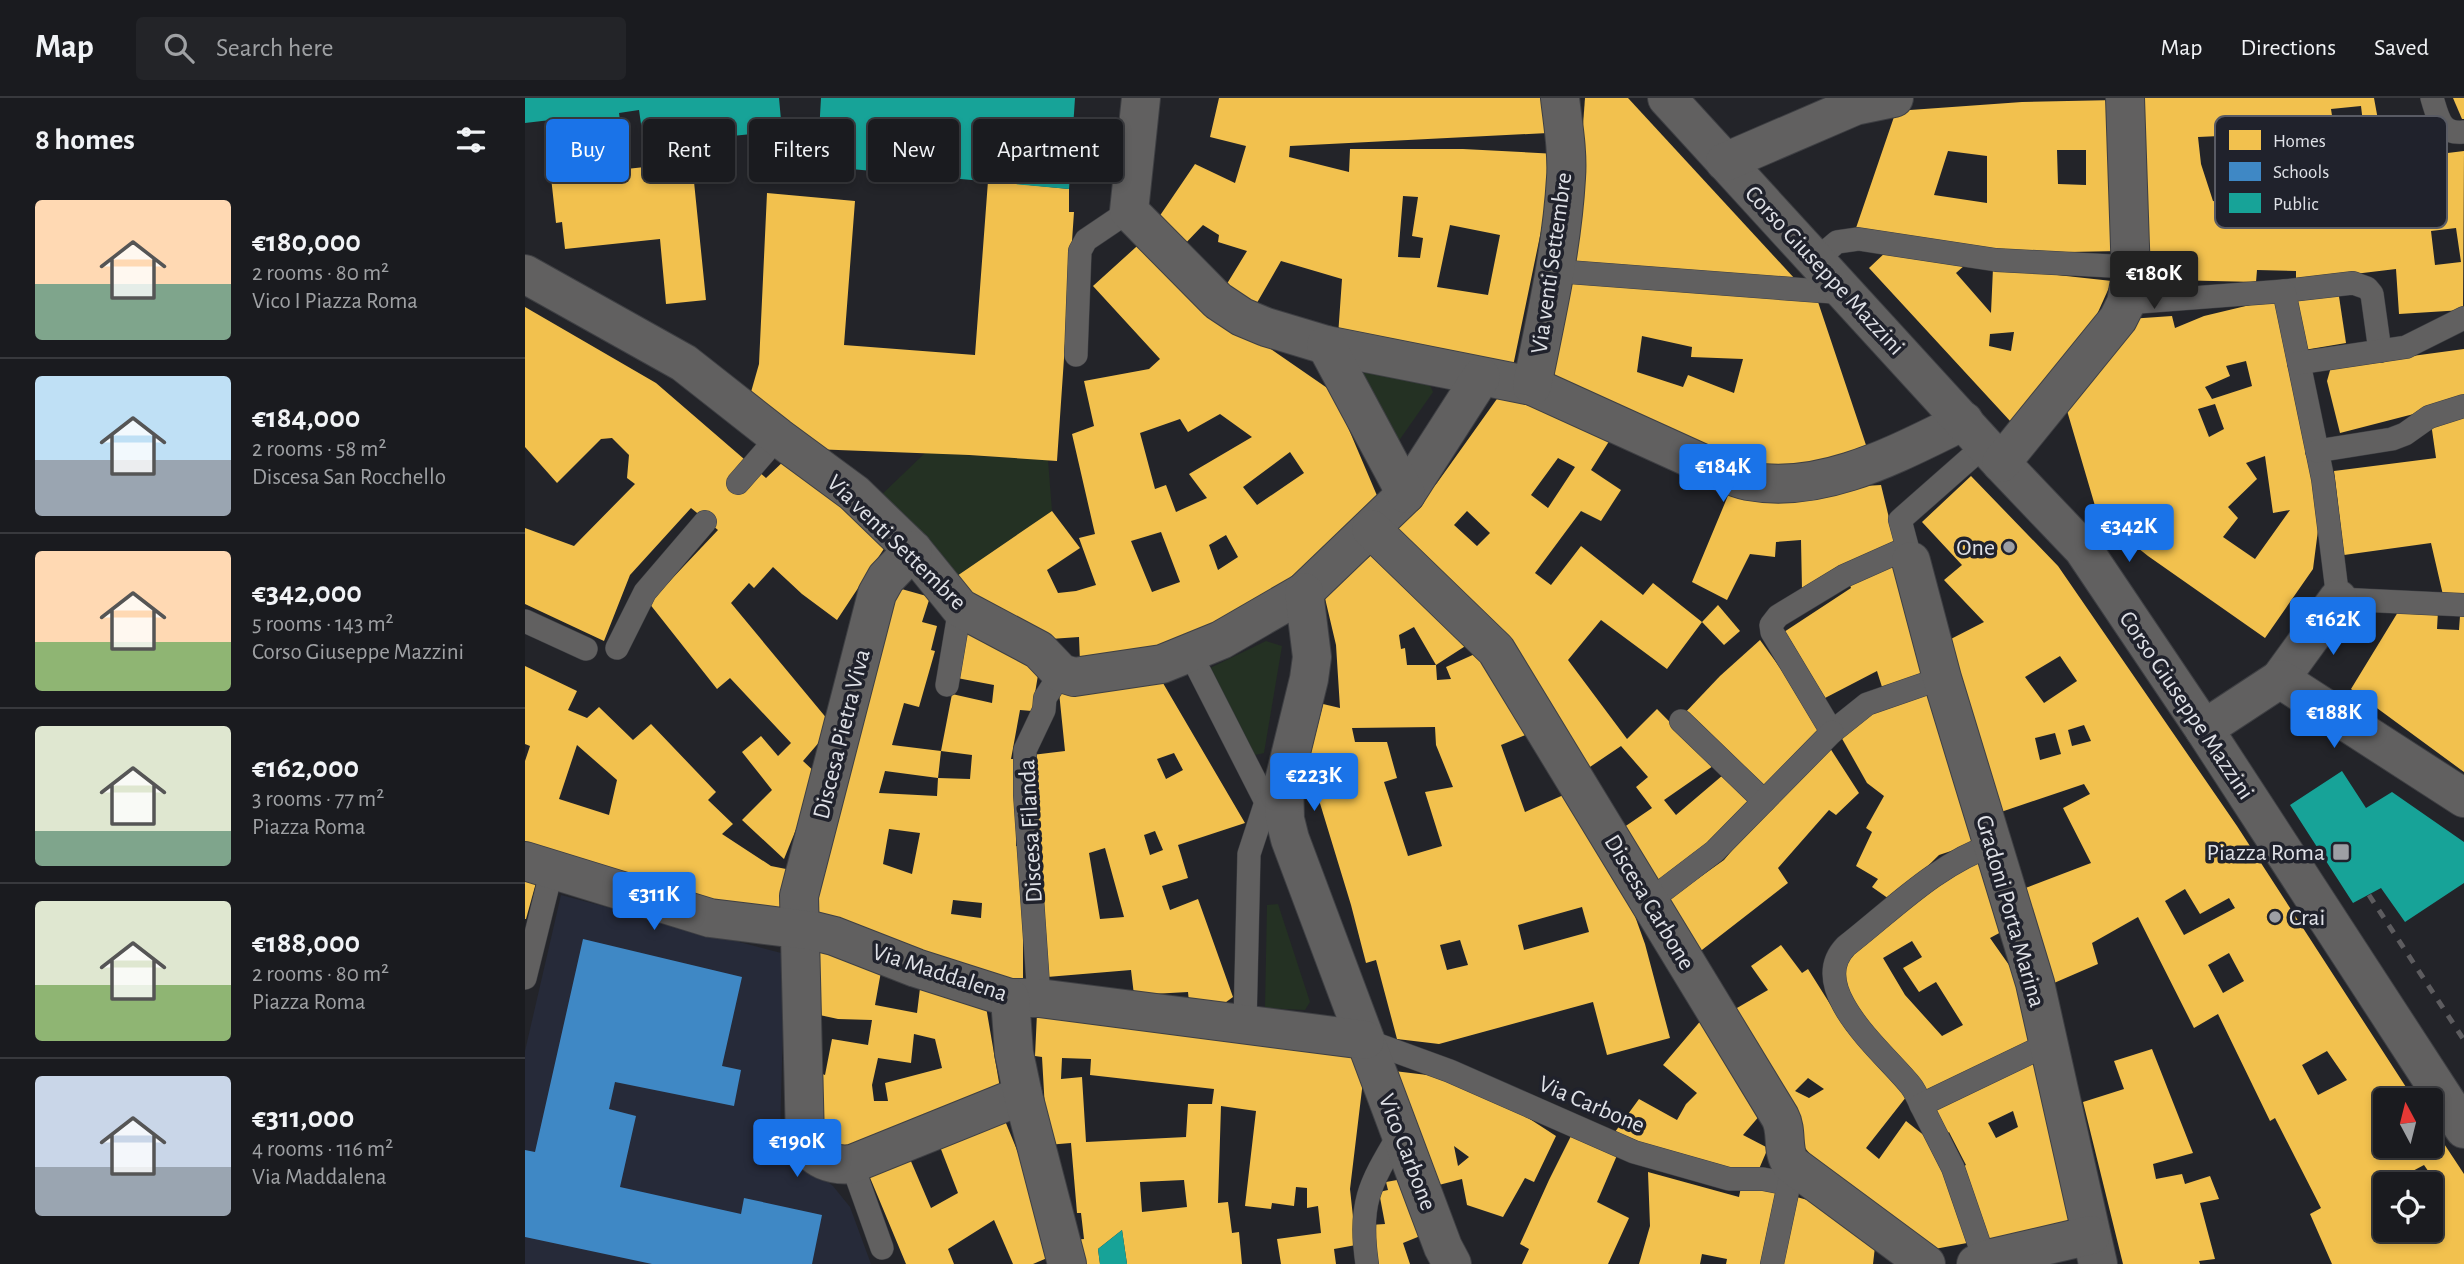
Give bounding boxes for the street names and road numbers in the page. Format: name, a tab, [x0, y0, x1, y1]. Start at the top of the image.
street label: Via venti Settembre	[1527, 171, 1577, 355]
street label: Corso Giuseppe Mazzini	[1740, 182, 1909, 360]
street label: Via venti Settembre	[822, 470, 971, 615]
street label: Corso Giuseppe Mazzini	[2114, 607, 2258, 804]
street label: Discesa Pietra Viva	[809, 647, 875, 822]
street label: Discesa Filanda	[1015, 759, 1047, 903]
street label: Gradoni Porta Marina	[1971, 812, 2049, 1010]
street label: Discesa Carbone	[1599, 831, 1699, 974]
street label: Via Maddalena	[869, 940, 1010, 1006]
street label: Via Carbone	[1535, 1072, 1648, 1138]
street label: Vico Carbone	[1374, 1091, 1440, 1214]

